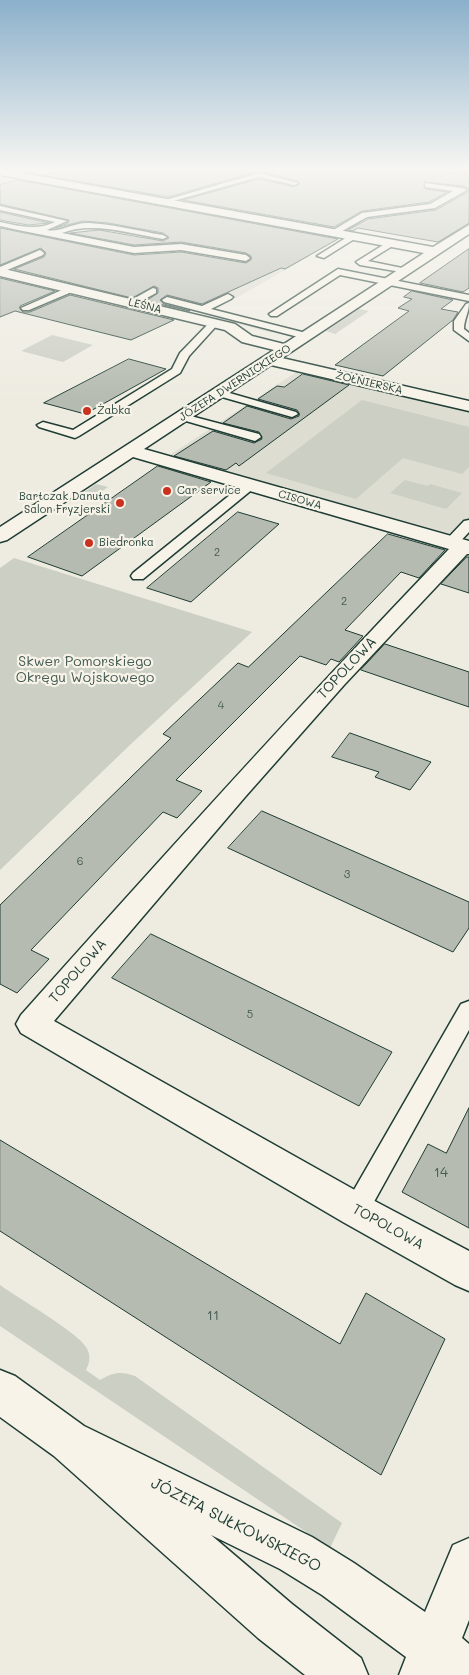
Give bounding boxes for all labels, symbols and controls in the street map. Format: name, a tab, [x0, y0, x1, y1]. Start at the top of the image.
street label: LEŚNA	[127, 295, 163, 317]
street label: JÓZEFA DWERNICKIEGO	[177, 342, 293, 424]
street label: ŻOŁNIERSKA	[334, 369, 404, 397]
place label: Żabka	[97, 404, 131, 418]
marker: Żabka	[81, 405, 93, 417]
place label: Car service	[177, 484, 241, 498]
marker: Car service	[161, 485, 173, 497]
street label: CISOWA	[277, 487, 323, 513]
place label: Bartczak Danuta Salon Fryzjerski	[19, 490, 110, 516]
marker: Bartczak Danuta Salon Fryzjerski	[114, 497, 126, 509]
place label: Biedronka	[99, 536, 154, 550]
marker: Biedronka	[83, 537, 95, 549]
house number: 2	[214, 546, 220, 560]
house number: 2	[341, 595, 347, 609]
street label: TOPOLOWA	[314, 633, 380, 703]
park label: Skwer Pomorskiego Okręgu Wojskowego	[16, 654, 154, 686]
house number: 4	[218, 699, 224, 713]
house number: 6	[77, 855, 83, 869]
house number: 3	[344, 868, 350, 882]
street label: TOPOLOWA	[46, 936, 110, 1006]
house number: 5	[247, 1008, 253, 1022]
house number: 14	[434, 1165, 448, 1181]
street label: TOPOLOWA	[349, 1201, 427, 1253]
house number: 11	[207, 1308, 219, 1324]
street label: JÓZEFA SUŁKOWSKIEGO	[148, 1474, 324, 1576]

